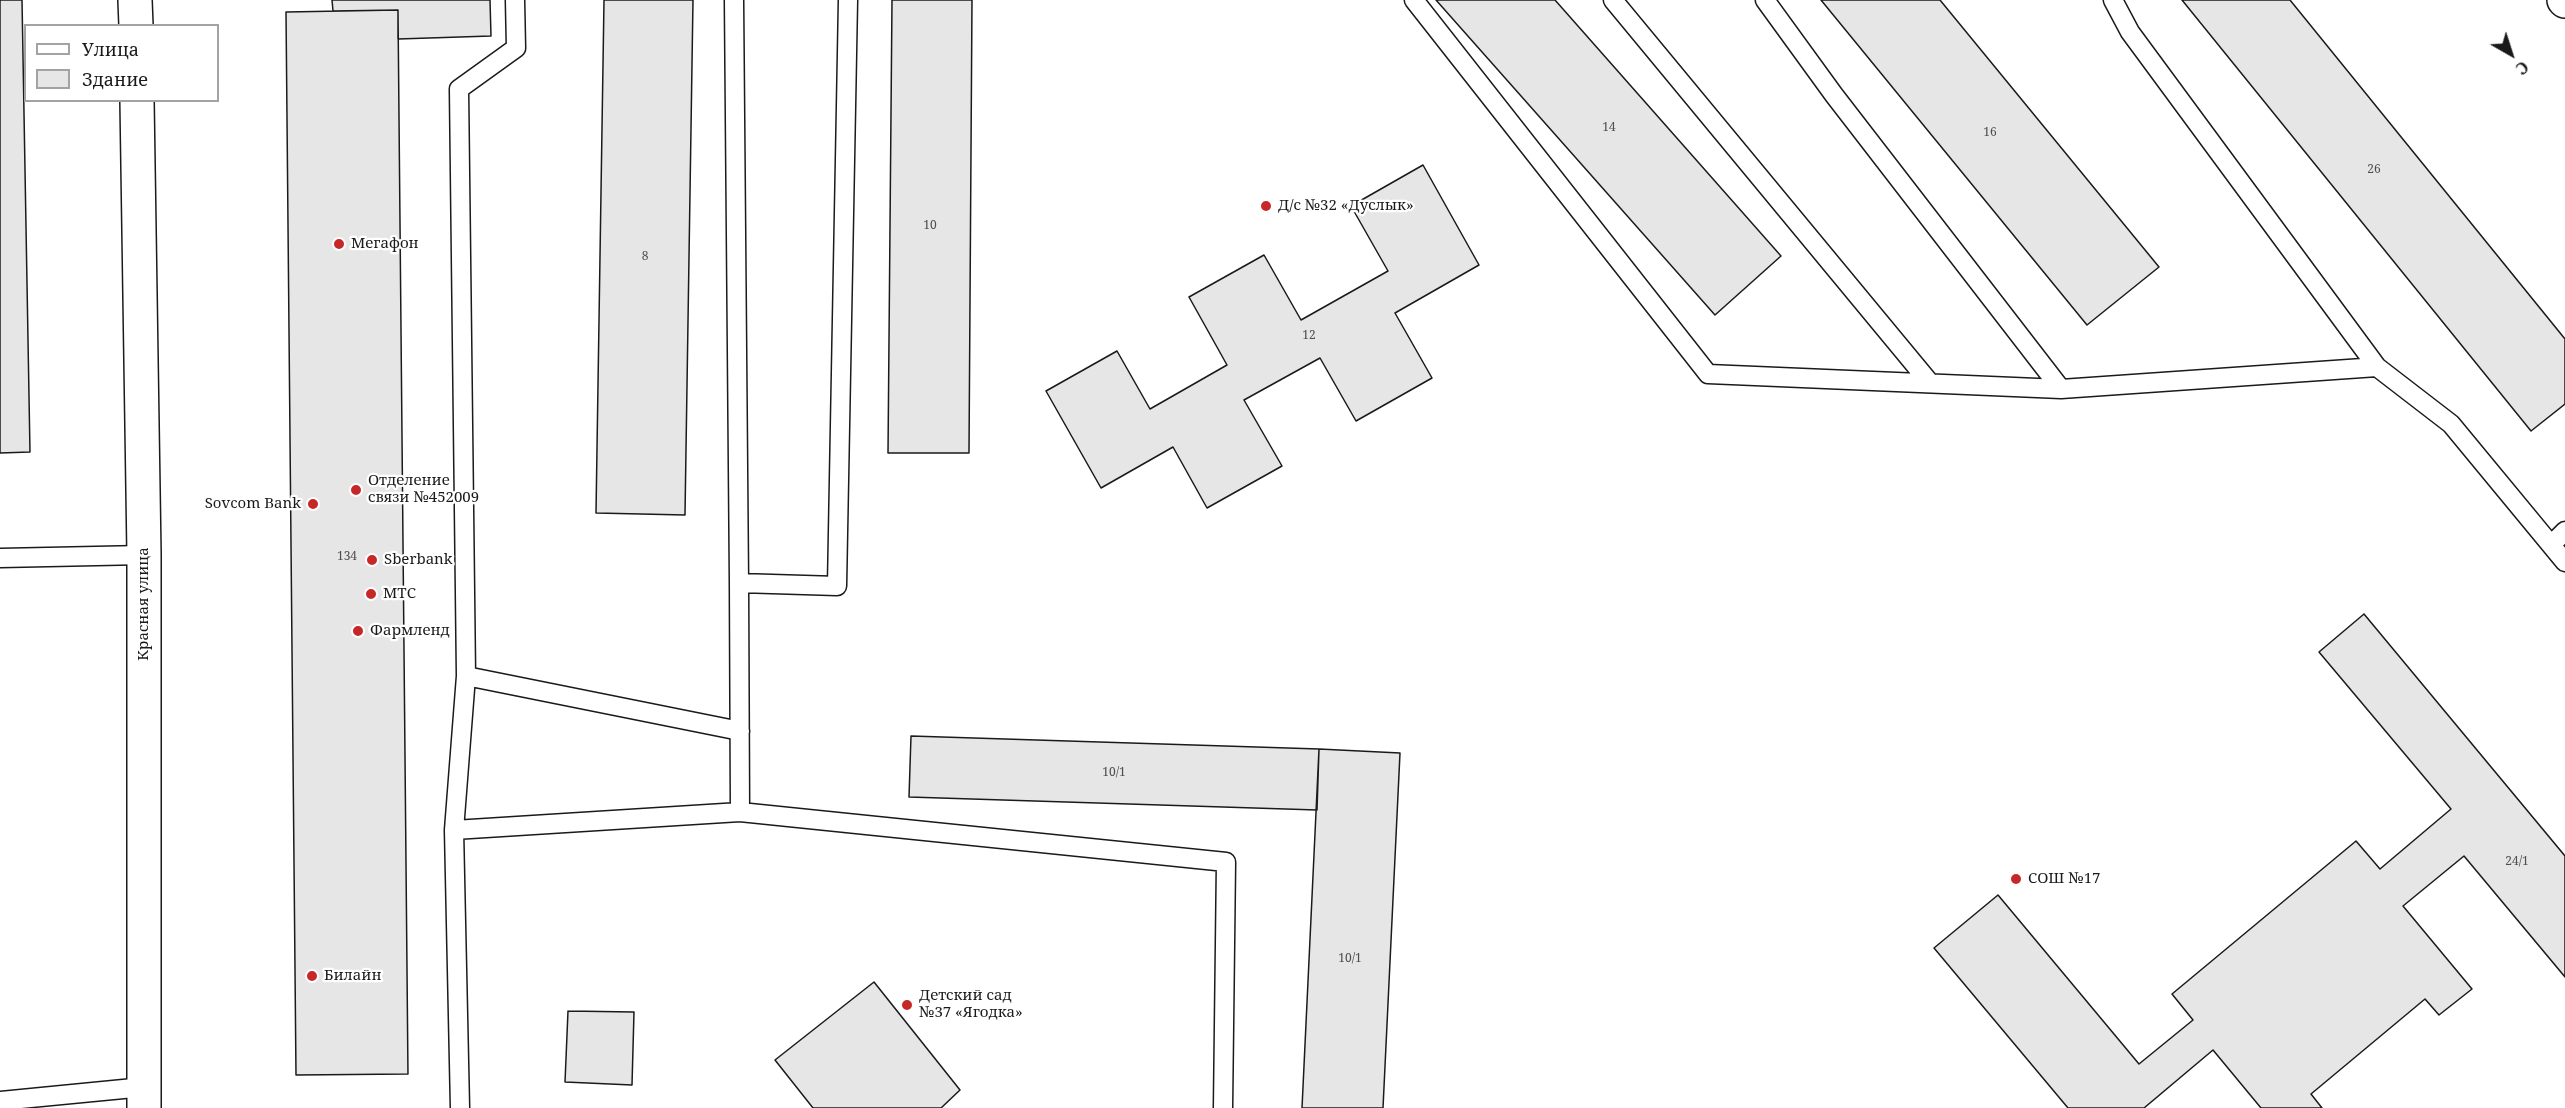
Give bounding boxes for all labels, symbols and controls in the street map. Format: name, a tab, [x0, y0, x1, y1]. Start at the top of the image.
legend	[24, 24, 219, 102]
north arrow	[2481, 24, 2541, 84]
text: Улица	[82, 37, 139, 61]
text: С	[2511, 56, 2533, 80]
text: Здание	[82, 67, 148, 91]
house number: 14	[1602, 121, 1616, 135]
house number: 16	[1983, 126, 1997, 140]
house number: 26	[2367, 163, 2381, 177]
place label: Д/с №32 «Дуслык»	[1278, 197, 1414, 215]
marker: Д/с №32 «Дуслык»	[1259, 199, 1273, 213]
house number: 10	[923, 219, 937, 233]
place label: Мегафон	[351, 235, 419, 253]
marker: Мегафон	[332, 237, 346, 251]
house number: 8	[642, 250, 648, 264]
house number: 12	[1302, 329, 1316, 343]
place label: Отделение связи №452009	[368, 472, 479, 507]
marker: Отделение связи №452009	[349, 483, 363, 497]
place label: Sovcom Bank	[205, 495, 301, 513]
marker: Sovcom Bank	[306, 497, 320, 511]
street label: Красная улица	[135, 547, 153, 661]
house number: 134	[337, 550, 357, 564]
place label: Sberbank	[384, 551, 453, 569]
marker: Sberbank	[365, 553, 379, 567]
place label: МТС	[383, 585, 416, 603]
marker: МТС	[364, 587, 378, 601]
place label: Фармленд	[370, 622, 450, 640]
marker: Фармленд	[351, 624, 365, 638]
house number: 10/1	[1102, 766, 1126, 780]
house number: 24/1	[2505, 855, 2529, 869]
place label: СОШ №17	[2028, 870, 2100, 888]
marker: СОШ №17	[2009, 872, 2023, 886]
house number: 10/1	[1338, 952, 1362, 966]
place label: Билайн	[324, 967, 381, 985]
marker: Билайн	[305, 969, 319, 983]
place label: Детский сад №37 «Ягодка»	[919, 987, 1023, 1022]
marker: Детский сад №37 «Ягодка»	[900, 998, 914, 1012]

